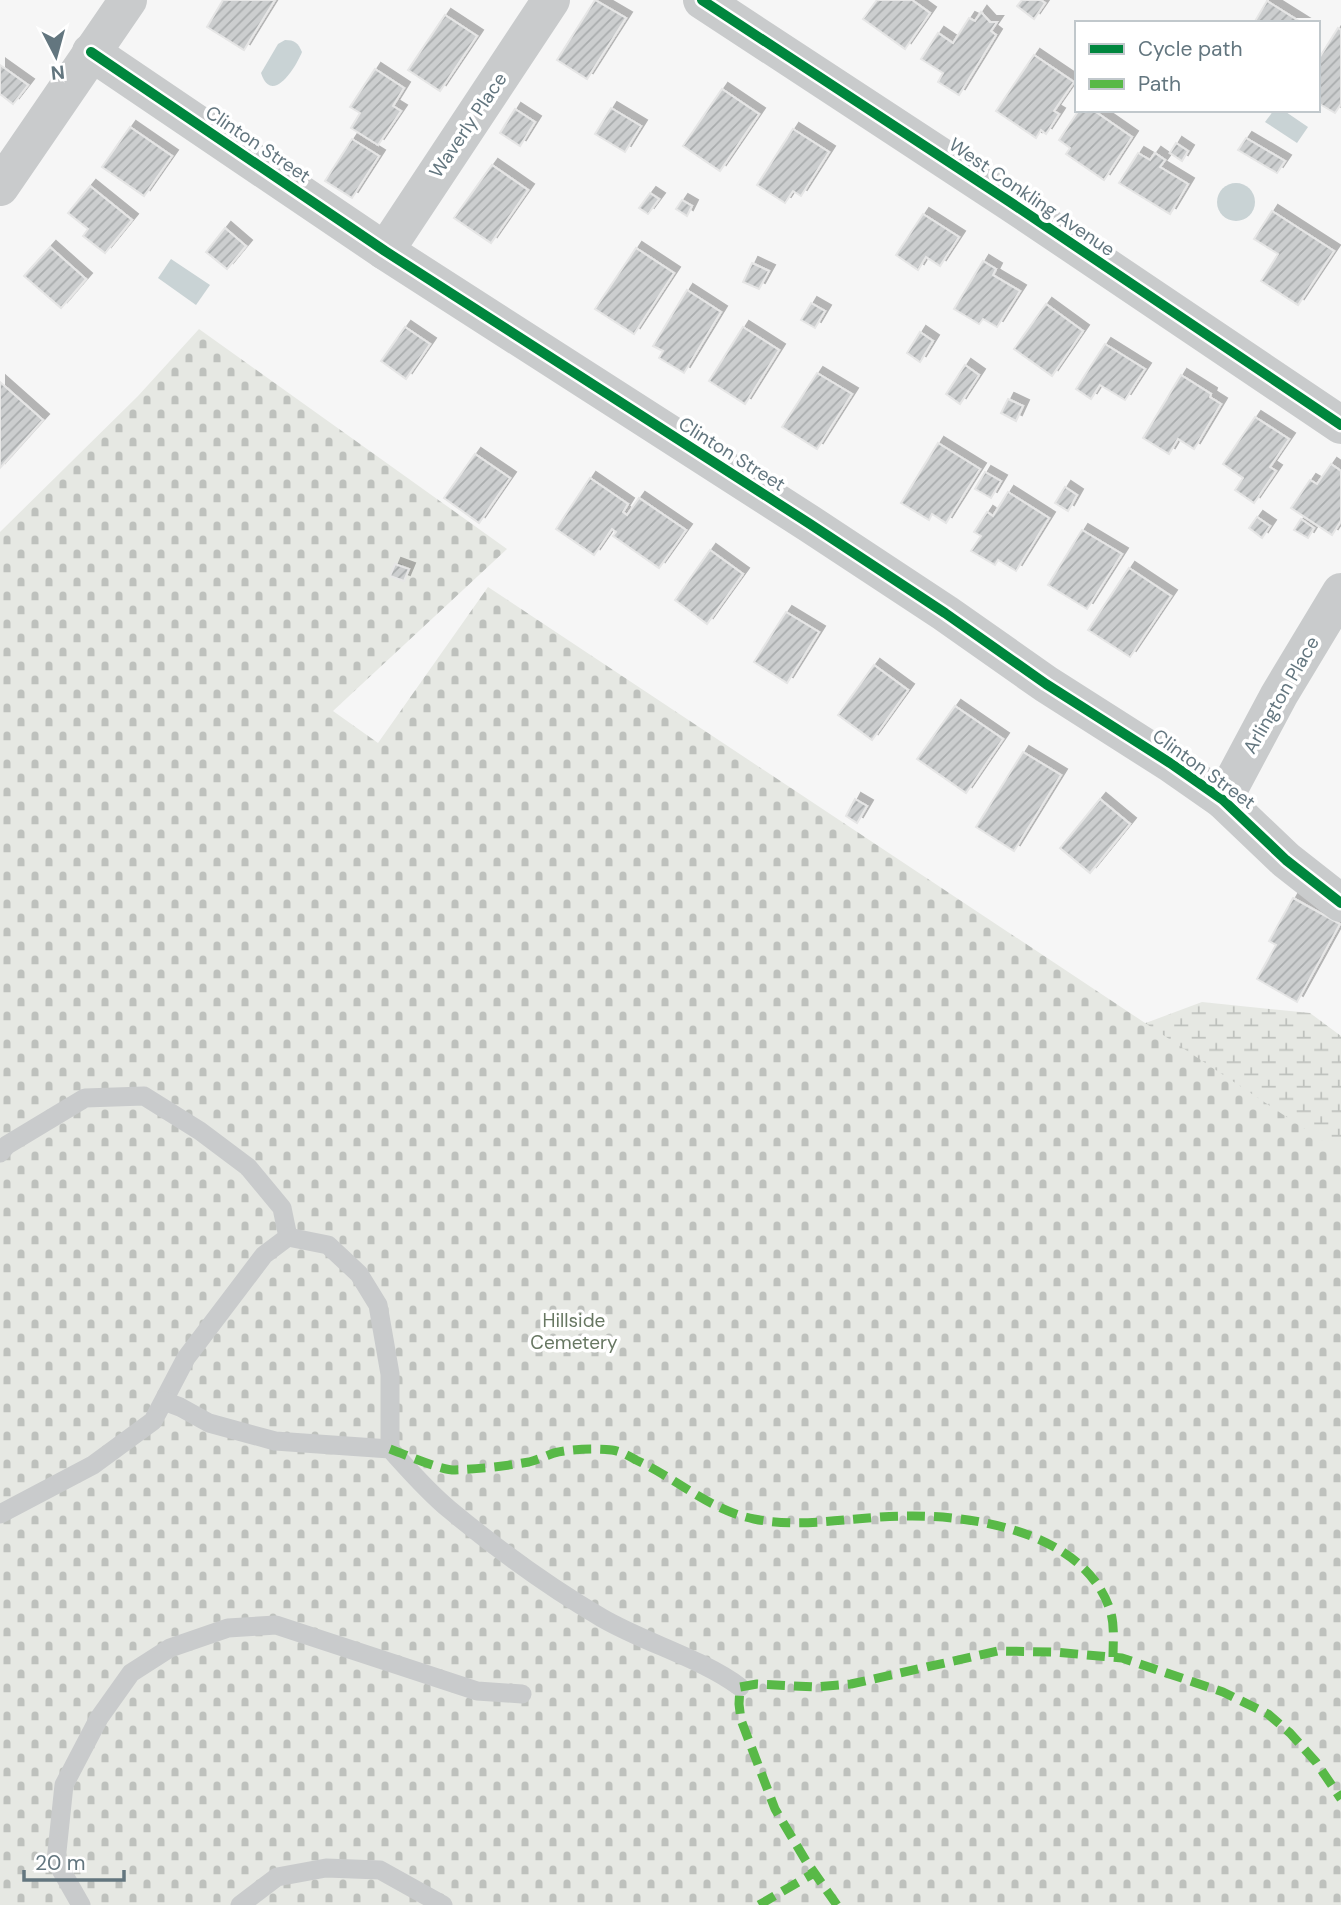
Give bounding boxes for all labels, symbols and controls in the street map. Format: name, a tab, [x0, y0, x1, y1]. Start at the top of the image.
north arrow	[21, 21, 91, 91]
legend	[1075, 21, 1320, 112]
text: Cycle path	[1138, 35, 1243, 63]
text: N	[50, 59, 66, 86]
street label: Waverly Place	[424, 67, 512, 183]
text: Path	[1138, 70, 1181, 98]
street label: Clinton Street	[201, 100, 315, 188]
street label: West Conkling Avenue	[944, 132, 1120, 262]
street label: Clinton Street	[674, 411, 790, 497]
street label: Arlington Place	[1237, 632, 1325, 758]
street label: Clinton Street	[1147, 723, 1261, 815]
park label: Hillside Cemetery	[530, 1308, 618, 1355]
scale bar	[24, 1839, 124, 1883]
text: 20 m	[35, 1849, 86, 1877]

